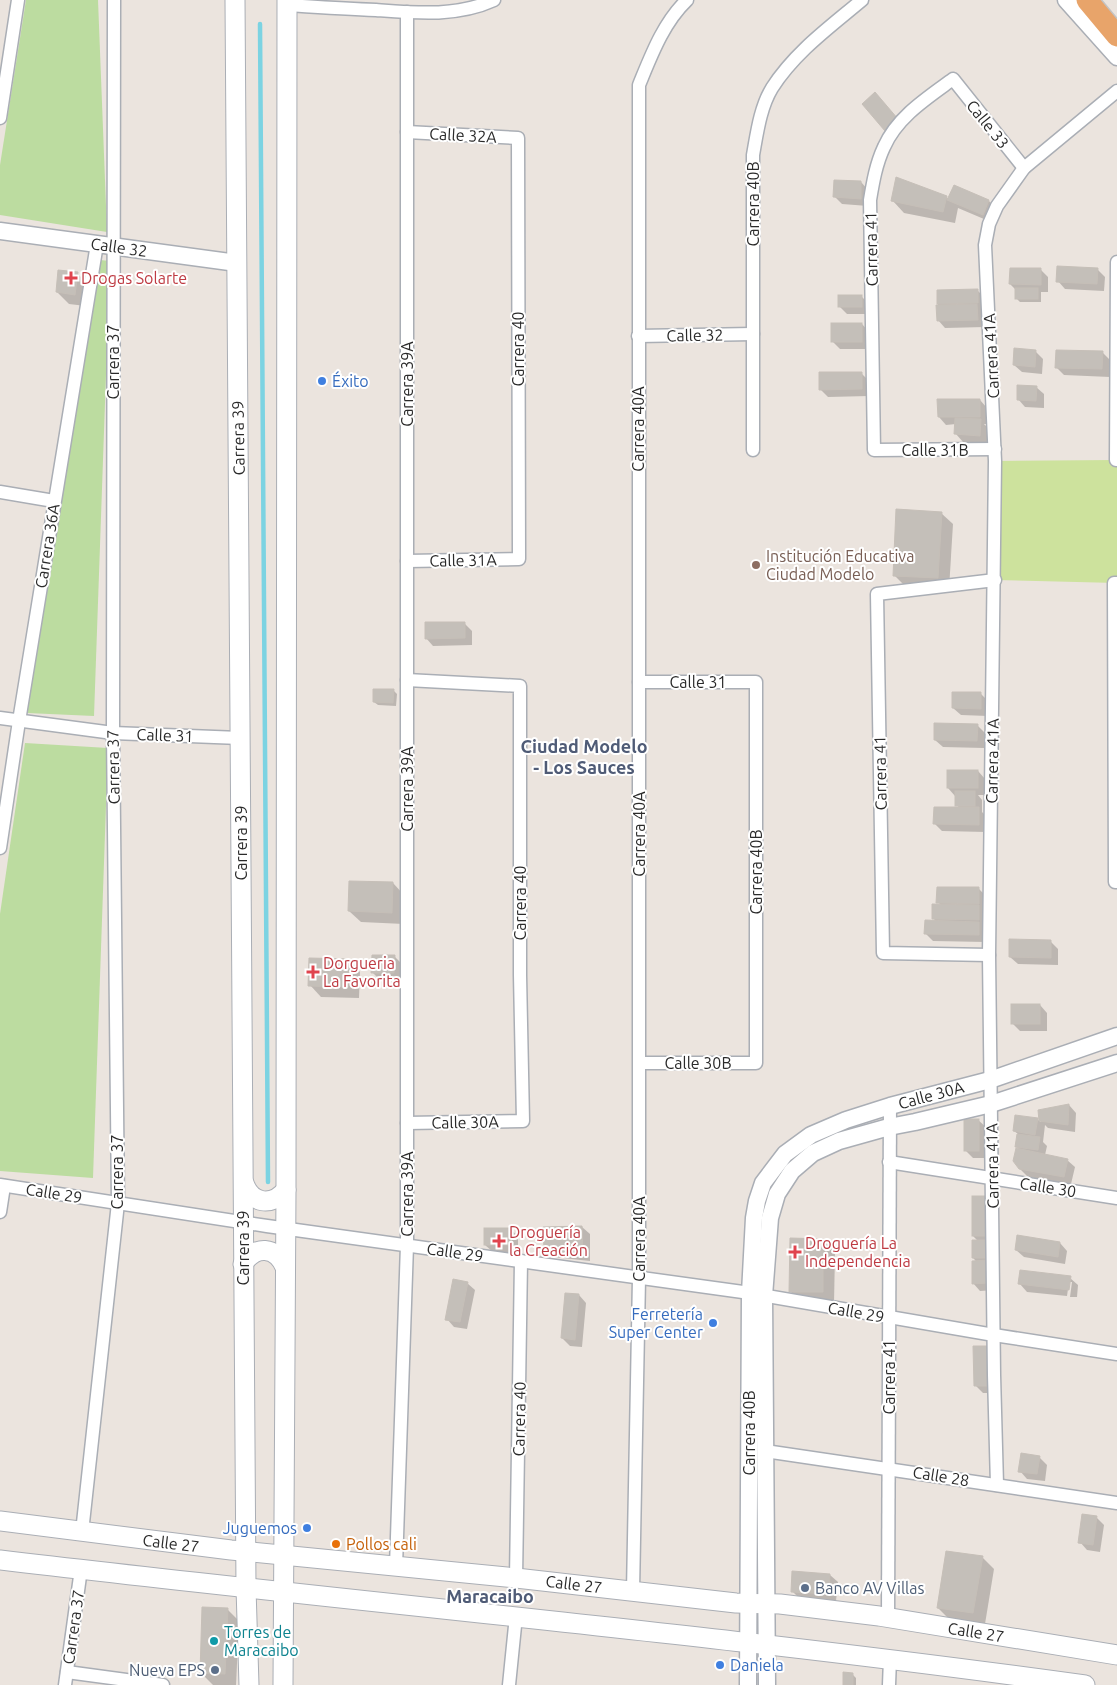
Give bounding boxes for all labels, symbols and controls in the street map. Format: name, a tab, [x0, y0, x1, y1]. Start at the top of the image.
street label: Calle 33	[963, 96, 1013, 152]
street label: Calle 32A	[429, 124, 498, 146]
street label: Carrera 40B	[744, 161, 762, 247]
street label: Carrera 41	[861, 211, 881, 287]
street label: Calle 32	[90, 234, 148, 260]
place label: Drogas Solarte	[81, 269, 187, 287]
marker: Drogas Solarte	[65, 272, 77, 284]
street label: Carrera 40	[509, 312, 527, 386]
street label: Carrera 41A	[980, 312, 1002, 399]
street label: Carrera 37	[104, 325, 122, 399]
street label: Calle 32	[666, 326, 724, 344]
street label: Carrera 39A	[398, 341, 416, 427]
place label: Éxito	[332, 370, 369, 390]
marker: Éxito	[316, 375, 328, 387]
street label: Carrera 40A	[629, 386, 647, 472]
street label: Carrera 39	[228, 400, 248, 476]
street label: Calle 31B	[901, 441, 969, 459]
street label: Carrera 36A	[31, 502, 63, 590]
place label: Institución Educativa Ciudad Modelo	[766, 547, 914, 583]
street label: Calle 31A	[429, 550, 497, 570]
marker: Institución Educativa Ciudad Modelo	[750, 559, 762, 571]
street label: Calle 31	[670, 673, 726, 691]
street label: Carrera 41A	[982, 718, 1002, 804]
street label: Calle 31	[136, 725, 194, 745]
street label: Carrera 37	[103, 729, 123, 805]
street label: Carrera 41	[870, 735, 890, 811]
district label: Ciudad Modelo - Los Sauces	[521, 736, 647, 777]
street label: Carrera 39A	[398, 746, 416, 832]
street label: Carrera 40A	[630, 791, 648, 877]
street label: Carrera 39	[232, 806, 250, 880]
street label: Carrera 40B	[747, 829, 765, 915]
street label: Carrera 40	[511, 866, 529, 940]
place label: Dorgueria La Favorita	[323, 954, 401, 990]
marker: Dorgueria La Favorita	[307, 966, 319, 978]
street label: Calle 30B	[664, 1054, 732, 1072]
street label: Calle 30A	[896, 1077, 966, 1112]
street label: Calle 30A	[431, 1112, 499, 1132]
street label: Carrera 41A	[982, 1123, 1002, 1209]
street label: Carrera 37	[108, 1135, 126, 1209]
street label: Carrera 39A	[398, 1151, 416, 1237]
street label: Calle 30	[1018, 1174, 1078, 1200]
street label: Calle 29	[24, 1180, 84, 1206]
street label: Carrera 40A	[630, 1196, 648, 1282]
street label: Carrera 39	[234, 1211, 252, 1285]
place label: Droguería la Creación	[509, 1223, 588, 1259]
place label: Droguería La Independencia	[805, 1234, 911, 1270]
marker: Droguería la Creación	[493, 1235, 505, 1247]
street label: Calle 29	[426, 1239, 484, 1265]
marker: Droguería La Independencia	[789, 1246, 801, 1258]
street label: Calle 29	[826, 1298, 886, 1326]
place label: Ferretería Super Center	[609, 1305, 703, 1341]
marker: Ferretería Super Center	[707, 1317, 719, 1329]
street label: Carrera 41	[880, 1340, 898, 1414]
street label: Carrera 40	[509, 1381, 529, 1457]
street label: Carrera 40B	[740, 1390, 758, 1476]
street label: Calle 28	[911, 1463, 971, 1489]
place label: Juguemos	[223, 1519, 297, 1537]
marker: Juguemos	[301, 1522, 313, 1534]
street label: Calle 27	[142, 1531, 200, 1555]
place label: Pollos cali	[346, 1535, 417, 1553]
marker: Pollos cali	[330, 1538, 342, 1550]
street label: Calle 27	[545, 1572, 603, 1596]
place label: Banco AV Villas	[815, 1579, 925, 1597]
marker: Banco AV Villas	[799, 1582, 811, 1594]
district label: Maracaibo	[446, 1586, 534, 1606]
street label: Carrera 37	[59, 1589, 87, 1665]
street label: Calle 27	[946, 1619, 1006, 1645]
place label: Torres de Maracaibo	[224, 1623, 299, 1659]
marker: Torres de Maracaibo	[208, 1635, 220, 1647]
place label: Daniela	[730, 1656, 784, 1674]
marker: Daniela	[714, 1659, 726, 1671]
place label: Nueva EPS	[129, 1661, 205, 1679]
marker: Nueva EPS	[209, 1664, 221, 1676]

